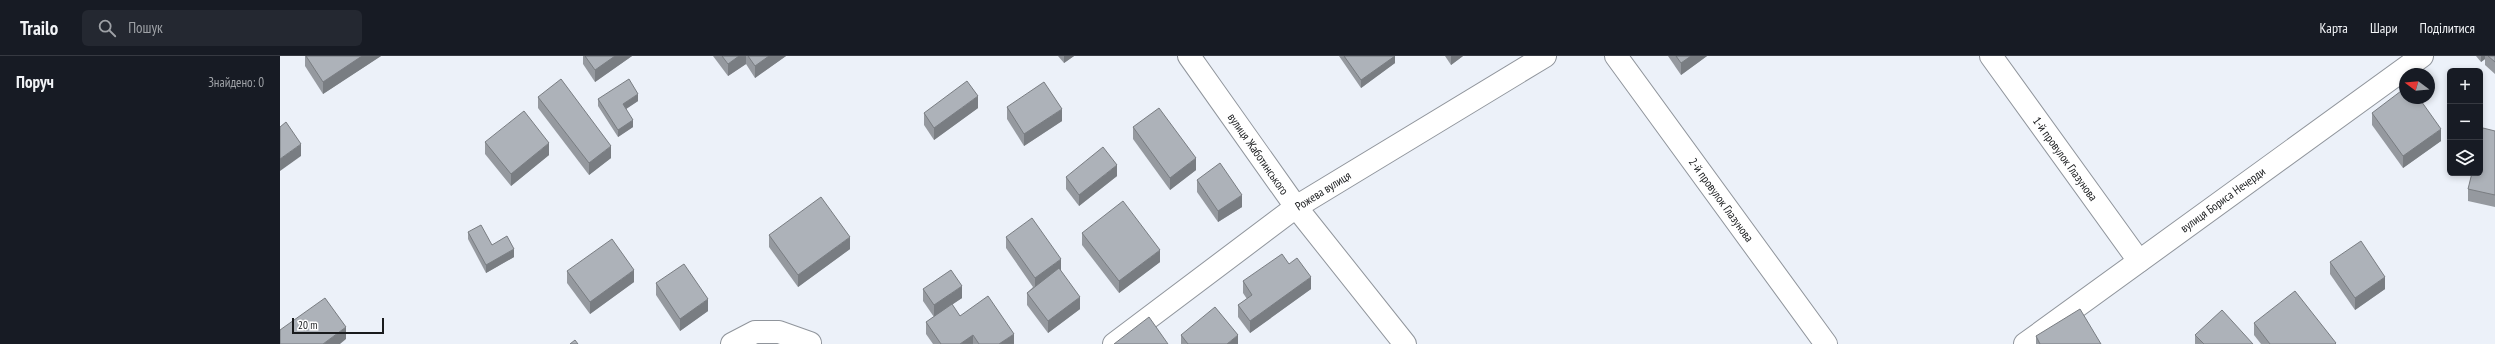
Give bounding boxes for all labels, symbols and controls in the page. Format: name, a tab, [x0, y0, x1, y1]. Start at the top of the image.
search box	[82, 10, 362, 46]
text: Trailo	[20, 16, 58, 40]
icon: search	[96, 17, 118, 39]
text: Пошук	[128, 18, 163, 37]
text: Карта	[2319, 19, 2348, 37]
text: Шари	[2370, 19, 2398, 37]
text: Поділитися	[2420, 19, 2475, 37]
north arrow	[2399, 68, 2435, 104]
map controls	[2447, 68, 2483, 176]
button: +	[2447, 68, 2483, 104]
text: Поруч	[16, 71, 54, 93]
text: Знайдено: 0	[208, 74, 264, 91]
button: −	[2447, 104, 2483, 140]
street label: вулиця Жаботинського	[1225, 110, 1292, 197]
street label: 1-й провулок Глазунова	[2030, 114, 2101, 204]
button: layers	[2447, 140, 2483, 176]
street label: 2-й провулок Глазунова	[1686, 155, 1757, 245]
street label: вулиця Бориса Нечерди	[2177, 164, 2268, 235]
street label: Рожева вулиця	[1292, 167, 1354, 214]
scale bar	[292, 316, 384, 335]
text: 20 m	[298, 318, 317, 332]

